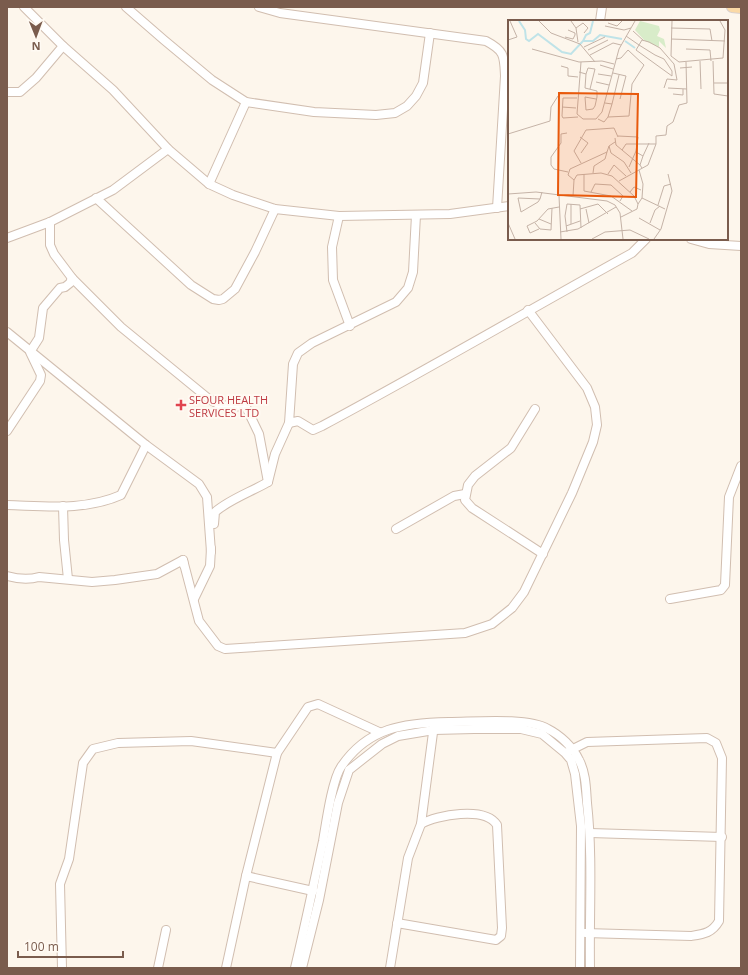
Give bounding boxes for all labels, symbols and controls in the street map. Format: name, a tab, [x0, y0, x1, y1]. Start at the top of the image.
north arrow	[16, 16, 56, 56]
inset map	[508, 20, 728, 240]
text: N	[32, 39, 41, 54]
place label: SFOUR HEALTH SERVICES LTD	[189, 392, 268, 420]
marker: SFOUR HEALTH SERVICES LTD	[176, 400, 186, 410]
scale bar	[18, 933, 123, 959]
text: 100 m	[24, 938, 59, 955]

